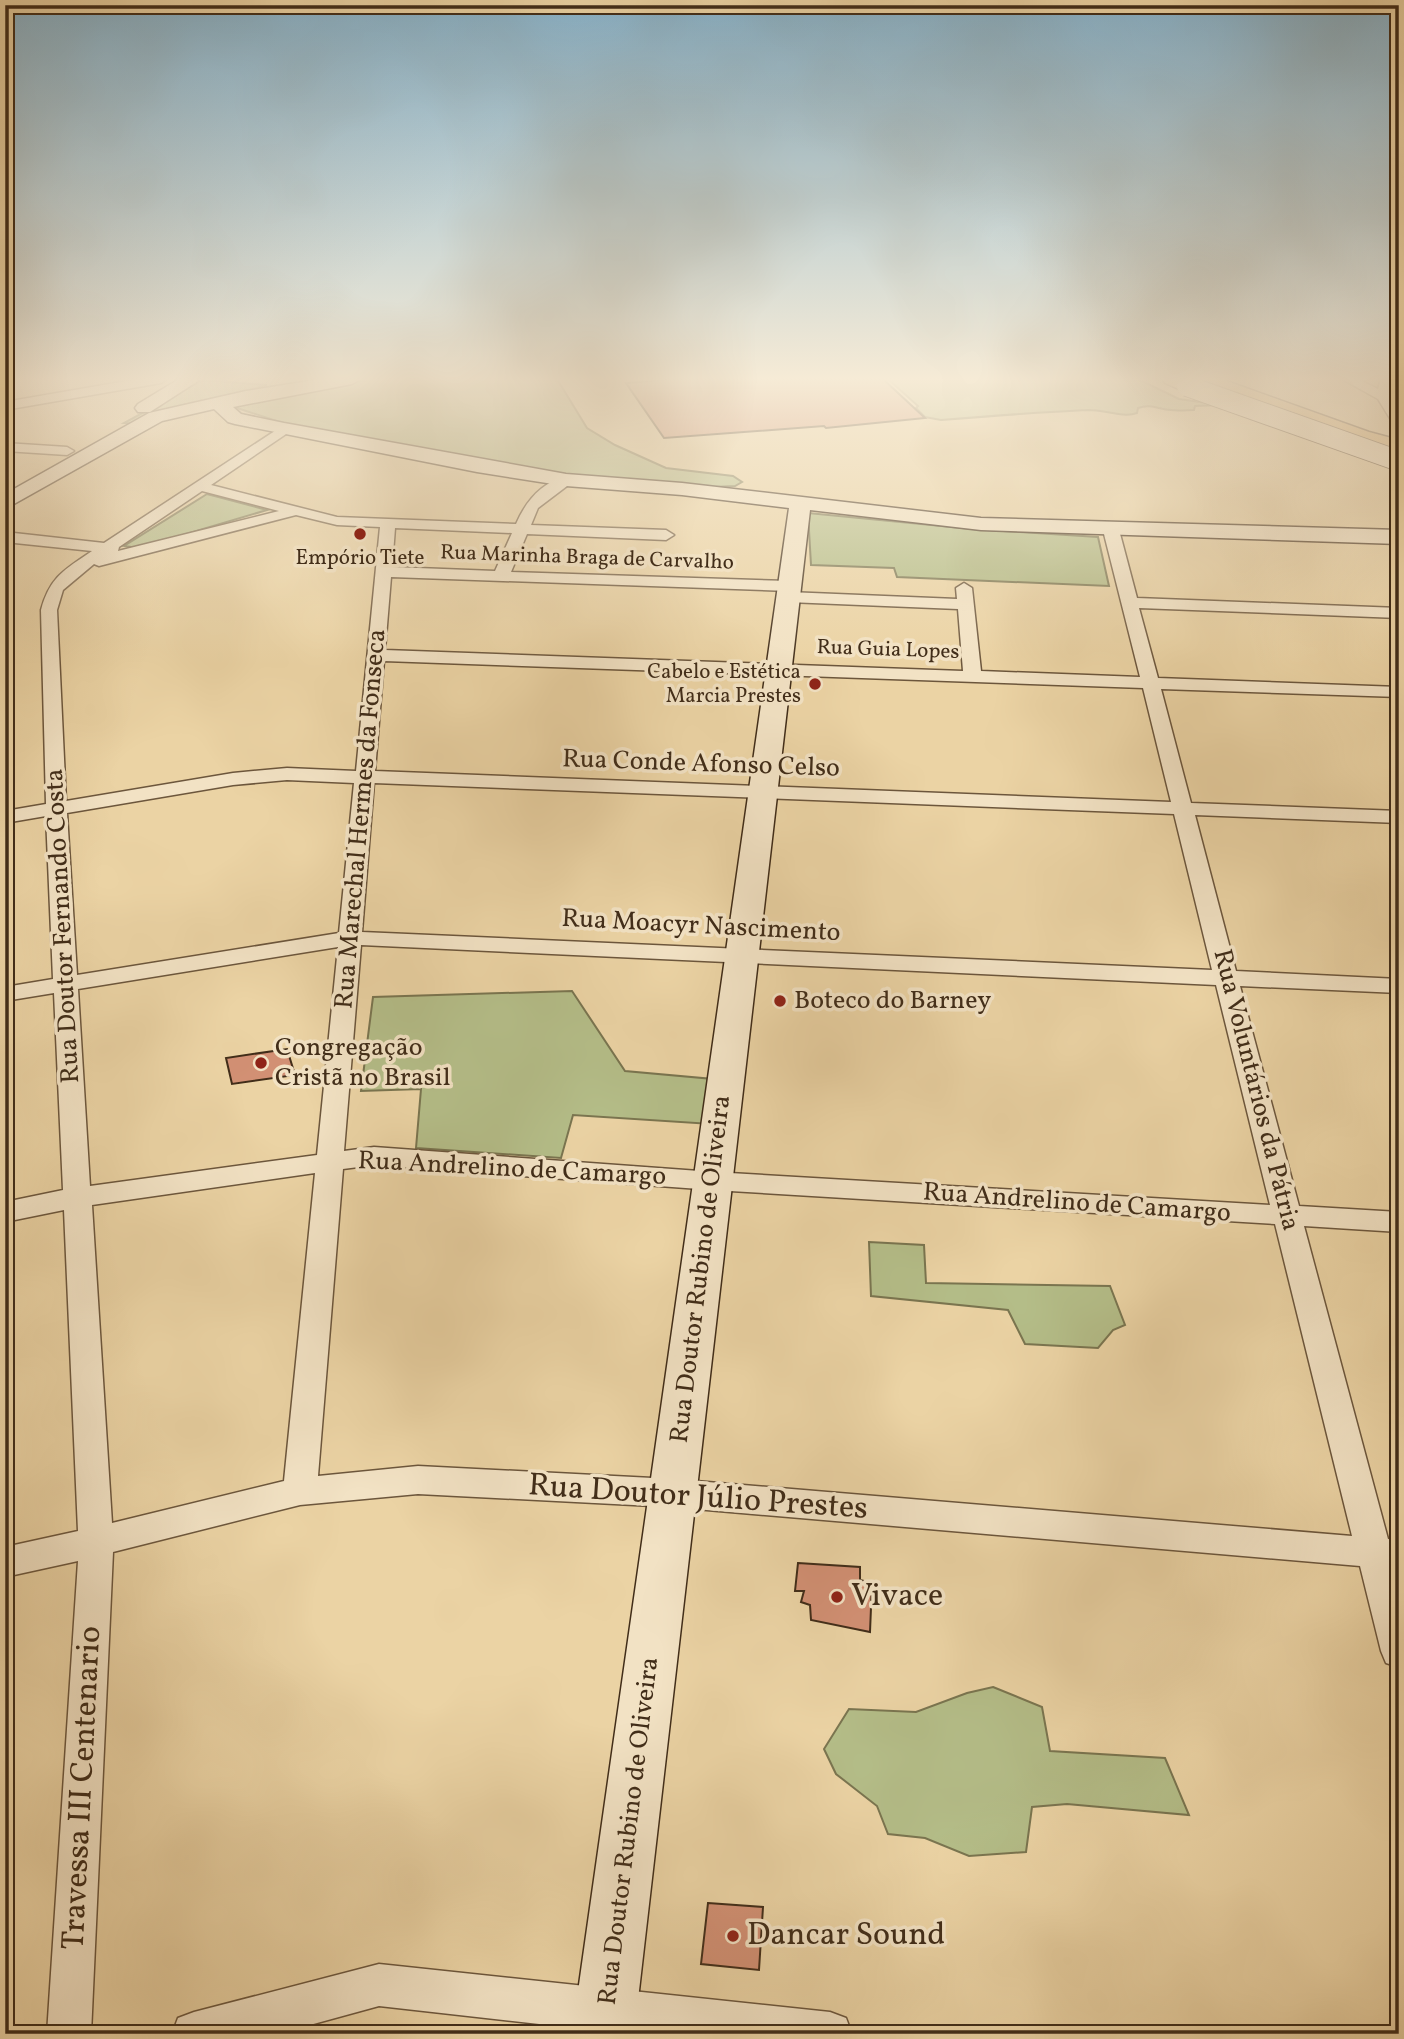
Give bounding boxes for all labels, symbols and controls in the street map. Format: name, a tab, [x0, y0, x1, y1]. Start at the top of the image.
marker: Empório Tiete	[352, 526, 368, 542]
street label: Rua Marinha Braga de Carvalho	[440, 538, 734, 578]
place label: Empório Tiete	[296, 544, 424, 573]
street label: Rua Marechal Hermes da Fonseca	[326, 628, 396, 1010]
street label: Rua Guia Lopes	[816, 633, 960, 667]
place label: Cabelo e Estética Marcia Prestes	[647, 658, 801, 711]
marker: Cabelo e Estética Marcia Prestes	[807, 676, 823, 692]
street label: Rua Conde Afonso Celso	[562, 741, 840, 787]
street label: Rua Doutor Fernando Costa	[37, 768, 89, 1084]
street label: Rua Moacyr Nascimento	[561, 901, 841, 951]
street label: Rua Voluntários da Pátria	[1204, 945, 1308, 1235]
place label: Boteco do Barney	[794, 983, 991, 1019]
marker: Boteco do Barney	[772, 993, 788, 1009]
place label: Congregação Cristã no Brasil	[275, 1030, 450, 1096]
marker: Congregação Cristã no Brasil	[253, 1055, 269, 1071]
street label: Rua Doutor Rubino de Oliveira	[662, 1093, 740, 1445]
street label: Rua Andrelino de Camargo	[357, 1143, 667, 1195]
street label: Rua Andrelino de Camargo	[922, 1174, 1232, 1232]
street label: Rua Doutor Júlio Prestes	[527, 1464, 869, 1532]
place label: Vivace	[851, 1575, 943, 1619]
marker: Vivace	[829, 1589, 845, 1605]
street label: Travessa III Centenario	[53, 1625, 113, 1951]
street label: Rua Doutor Rubino de Oliveira	[590, 1655, 668, 2007]
place label: Dancar Sound	[747, 1914, 945, 1958]
marker: Dancar Sound	[725, 1928, 741, 1944]

